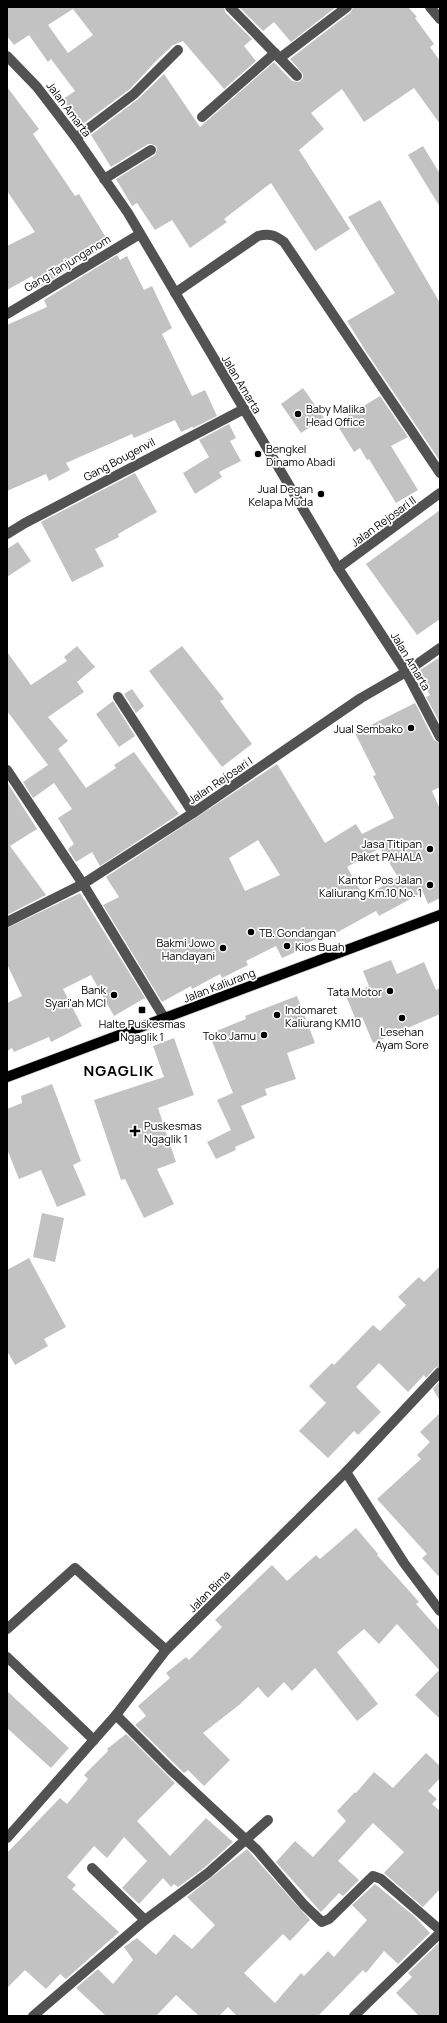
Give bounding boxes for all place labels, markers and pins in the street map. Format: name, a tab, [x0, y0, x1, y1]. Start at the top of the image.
place label: Baby Malika Head Office	[306, 401, 366, 429]
marker: Baby Malika Head Office	[293, 409, 303, 419]
place label: Bengkel Dinamo Abadi	[266, 441, 335, 469]
marker: Bengkel Dinamo Abadi	[253, 449, 263, 459]
place label: Jual Degan Kelapa Muda	[249, 481, 313, 509]
marker: Jual Degan Kelapa Muda	[316, 489, 326, 499]
place label: Jual Sembako	[334, 721, 403, 736]
marker: Jual Sembako	[406, 723, 416, 733]
place label: Jasa Titipan Paket PAHALA	[351, 836, 422, 864]
marker: Jasa Titipan Paket PAHALA	[425, 844, 435, 854]
place label: Kantor Pos Jalan Kaliurang Km.10 No. 1	[319, 872, 422, 900]
marker: Kantor Pos Jalan Kaliurang Km.10 No. 1	[425, 880, 435, 890]
place label: TB. Gondangan	[259, 925, 336, 940]
marker: TB. Gondangan	[246, 927, 256, 937]
place label: Bakmi Jowo Handayani	[156, 935, 215, 963]
place label: Kios Buah	[295, 939, 344, 954]
marker: Kios Buah	[282, 941, 292, 951]
marker: Bakmi Jowo Handayani	[218, 943, 228, 953]
place label: Bank Syari'ah MCI	[45, 982, 107, 1010]
place label: Tata Motor	[327, 984, 382, 999]
marker: Tata Motor	[385, 986, 395, 996]
marker: Bank Syari'ah MCI	[109, 990, 119, 1000]
place label: Indomaret Kaliurang KM10	[285, 1002, 361, 1030]
marker: Halte Puskesmas Ngaglik 1	[137, 1005, 147, 1015]
marker: Indomaret Kaliurang KM10	[272, 1010, 282, 1020]
marker: Lesehan Ayam Sore	[397, 1013, 407, 1023]
place label: Halte Puskesmas Ngaglik 1	[99, 1016, 186, 1044]
place label: Lesehan Ayam Sore	[375, 1024, 429, 1052]
place label: Toko Jamu	[203, 1028, 256, 1043]
marker: Toko Jamu	[259, 1030, 269, 1040]
place label: Puskesmas Ngaglik 1	[144, 1118, 202, 1146]
marker: Puskesmas Ngaglik 1	[129, 1125, 141, 1137]

